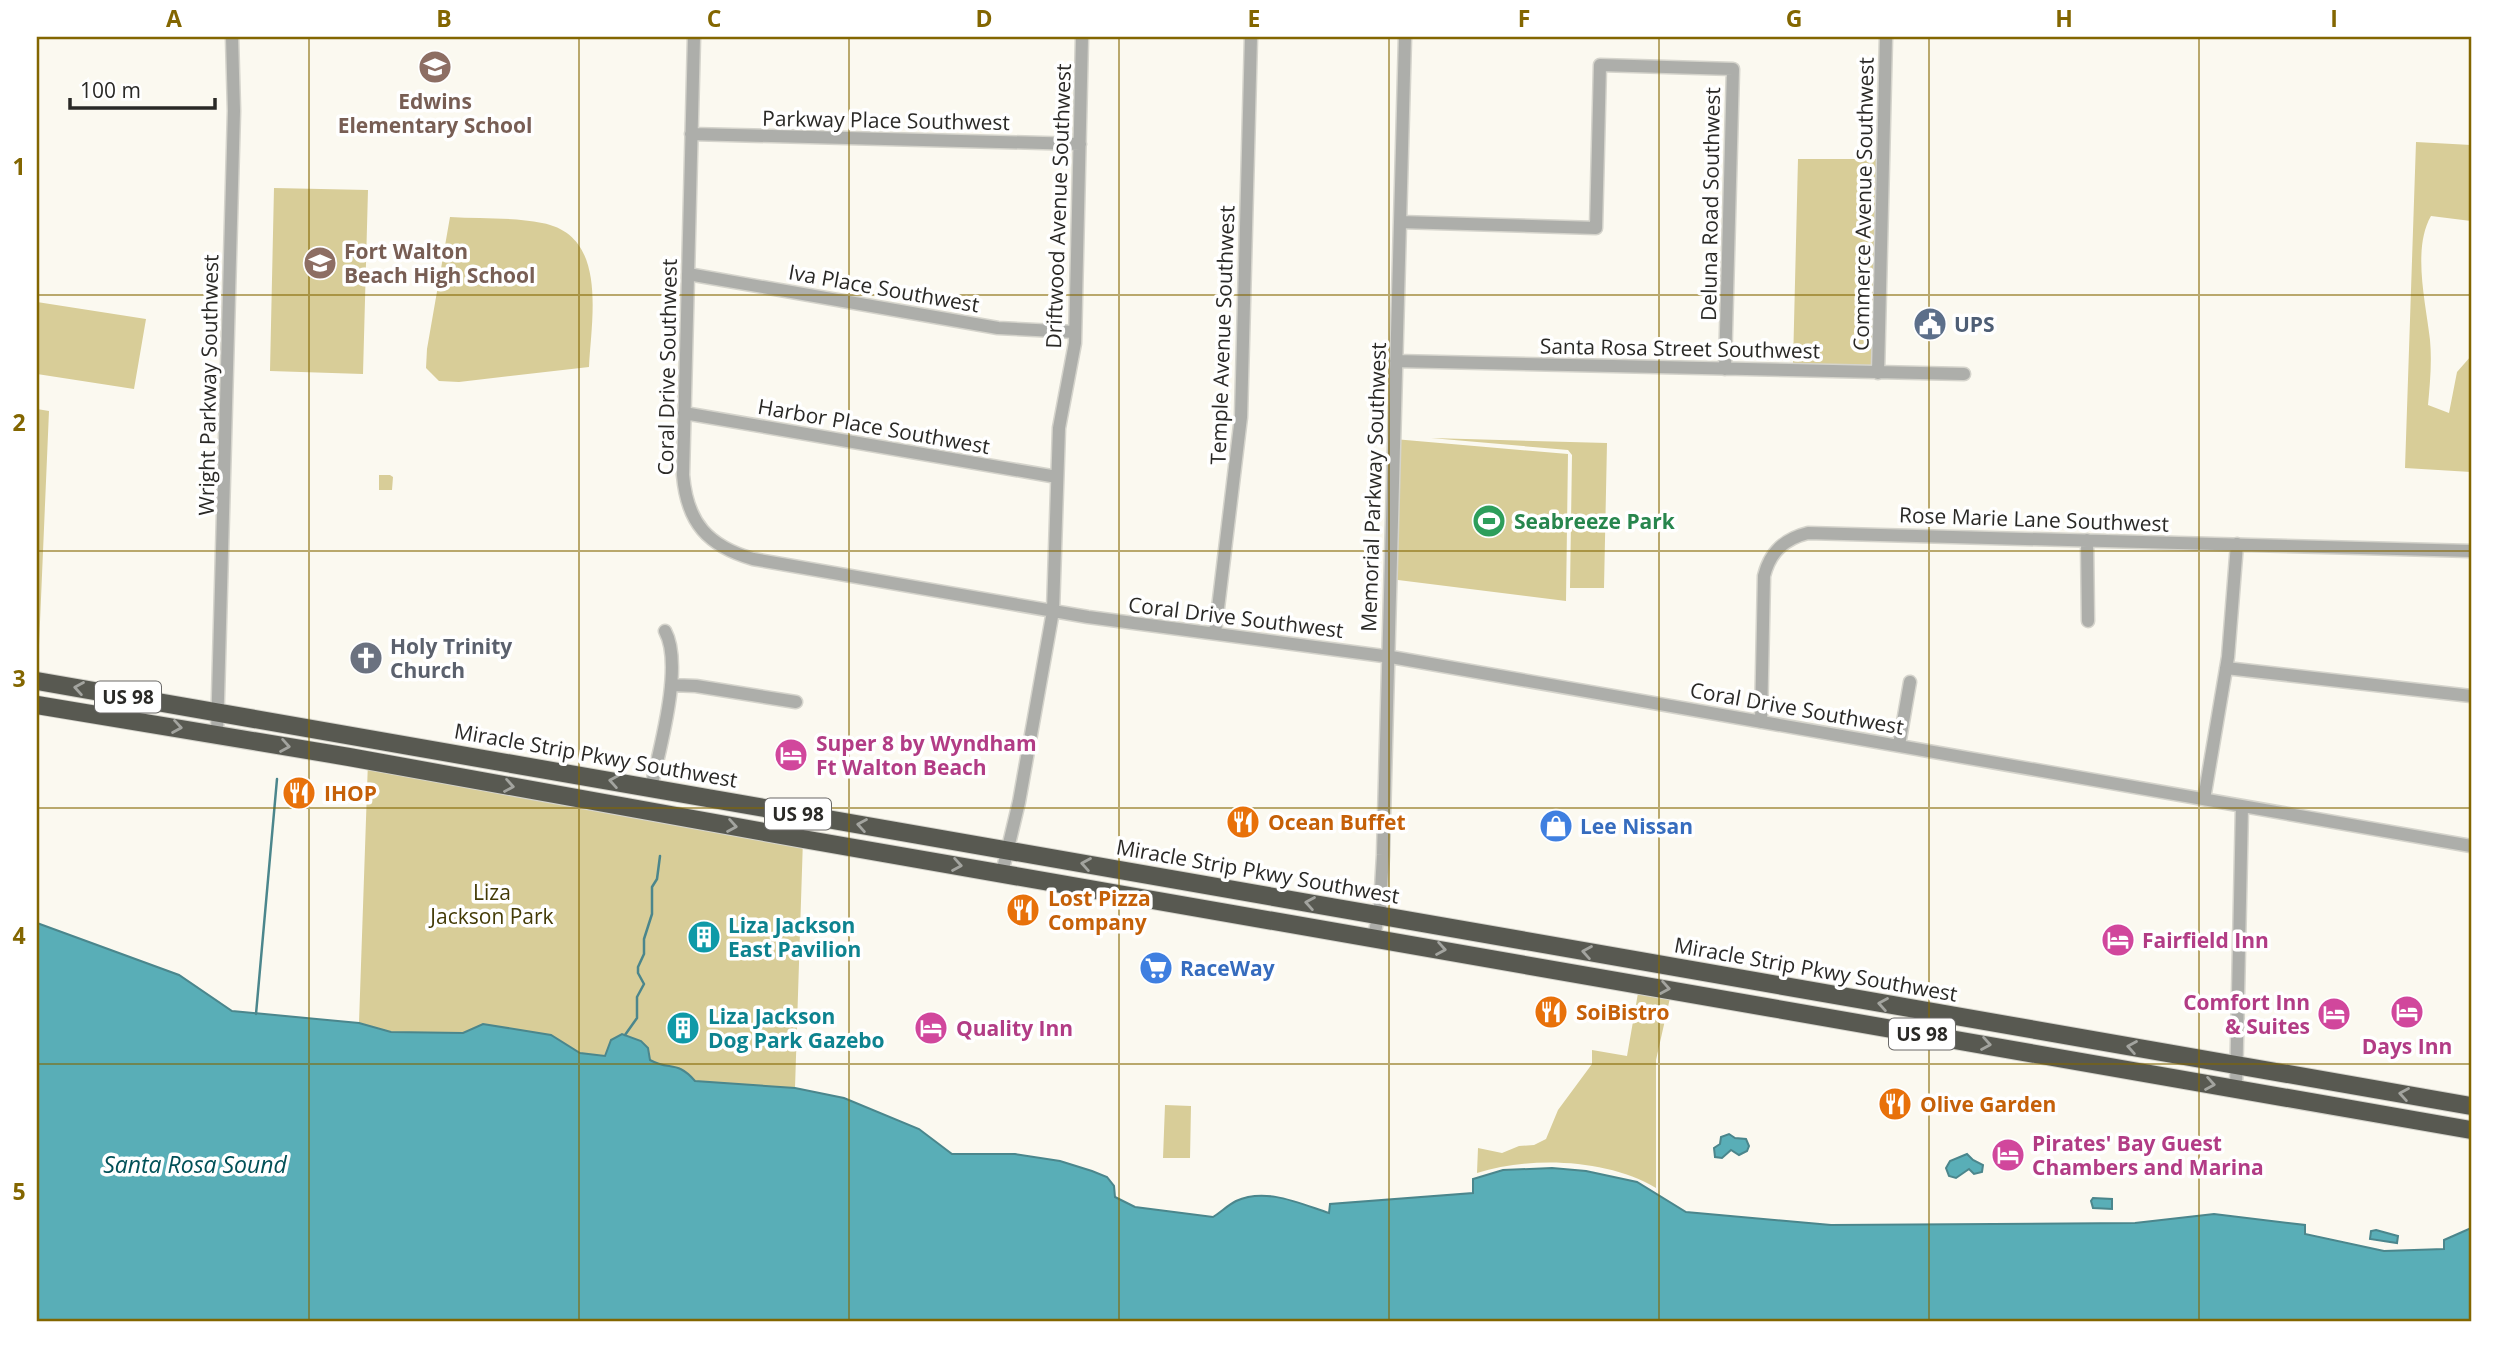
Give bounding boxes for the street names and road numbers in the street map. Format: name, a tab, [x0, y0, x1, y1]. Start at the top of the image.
street label: Commerce Avenue Southwest	[1846, 57, 1880, 351]
street label: Driftwood Avenue Southwest	[1039, 63, 1077, 349]
street label: Deluna Road Southwest	[1694, 87, 1726, 321]
street label: Parkway Place Southwest	[762, 104, 1010, 136]
street label: Temple Avenue Southwest	[1203, 205, 1241, 465]
street label: Wright Parkway Southwest	[192, 254, 224, 516]
street label: Iva Place Southwest	[786, 257, 982, 319]
street label: Coral Drive Southwest	[651, 258, 683, 476]
street label: Santa Rosa Street Southwest	[1540, 332, 1820, 364]
street label: Memorial Parkway Southwest	[1354, 342, 1392, 632]
street label: Harbor Place Southwest	[756, 392, 992, 460]
street label: Rose Marie Lane Southwest	[1898, 500, 2170, 538]
street label: Coral Drive Southwest	[1127, 590, 1345, 644]
street label: Coral Drive Southwest	[1688, 675, 1906, 741]
road number: US 98	[95, 682, 161, 712]
street label: Miracle Strip Pkwy Southwest	[452, 716, 740, 794]
road number: US 98	[765, 799, 831, 830]
street label: Miracle Strip Pkwy Southwest	[1114, 832, 1402, 910]
street label: Miracle Strip Pkwy Southwest	[1672, 930, 1960, 1008]
road number: US 98	[1889, 1018, 1955, 1050]

